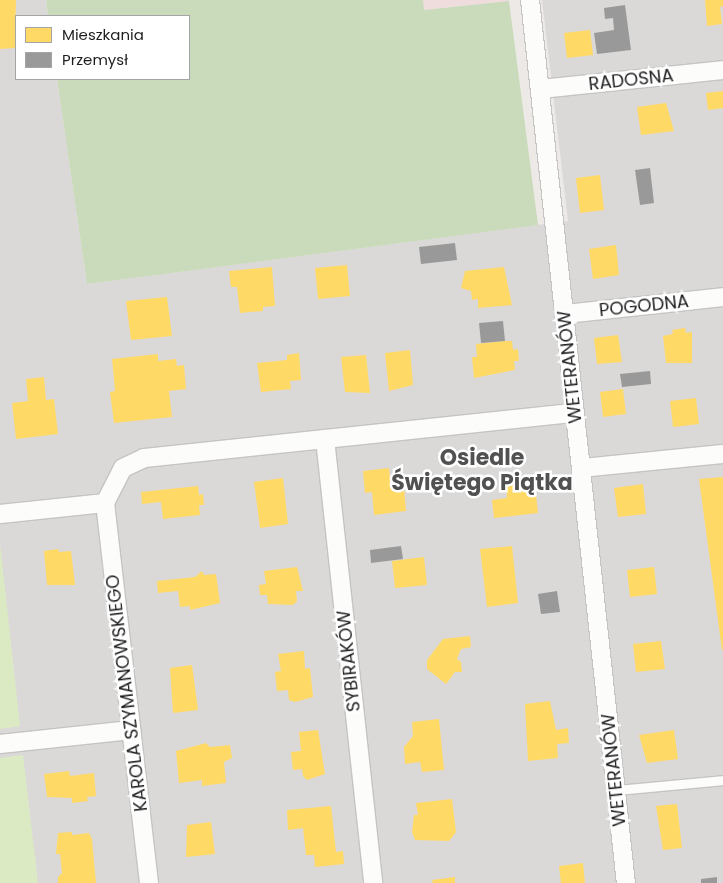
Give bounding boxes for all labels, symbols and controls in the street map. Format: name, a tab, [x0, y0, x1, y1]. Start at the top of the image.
legend	[15, 15, 190, 80]
text: Mieszkania	[62, 24, 144, 45]
text: Przemysł	[62, 49, 128, 70]
street label: RADOSNA	[587, 65, 675, 95]
street label: POGODNA	[598, 291, 690, 321]
street label: WETERANÓW	[553, 310, 587, 424]
district label: Osiedle Świętego Piątka	[391, 444, 573, 496]
street label: KAROLA SZYMANOWSKIEGO	[102, 573, 152, 813]
street label: SYBIRAKÓW	[333, 609, 365, 713]
street label: WETERANÓW	[597, 713, 631, 827]

